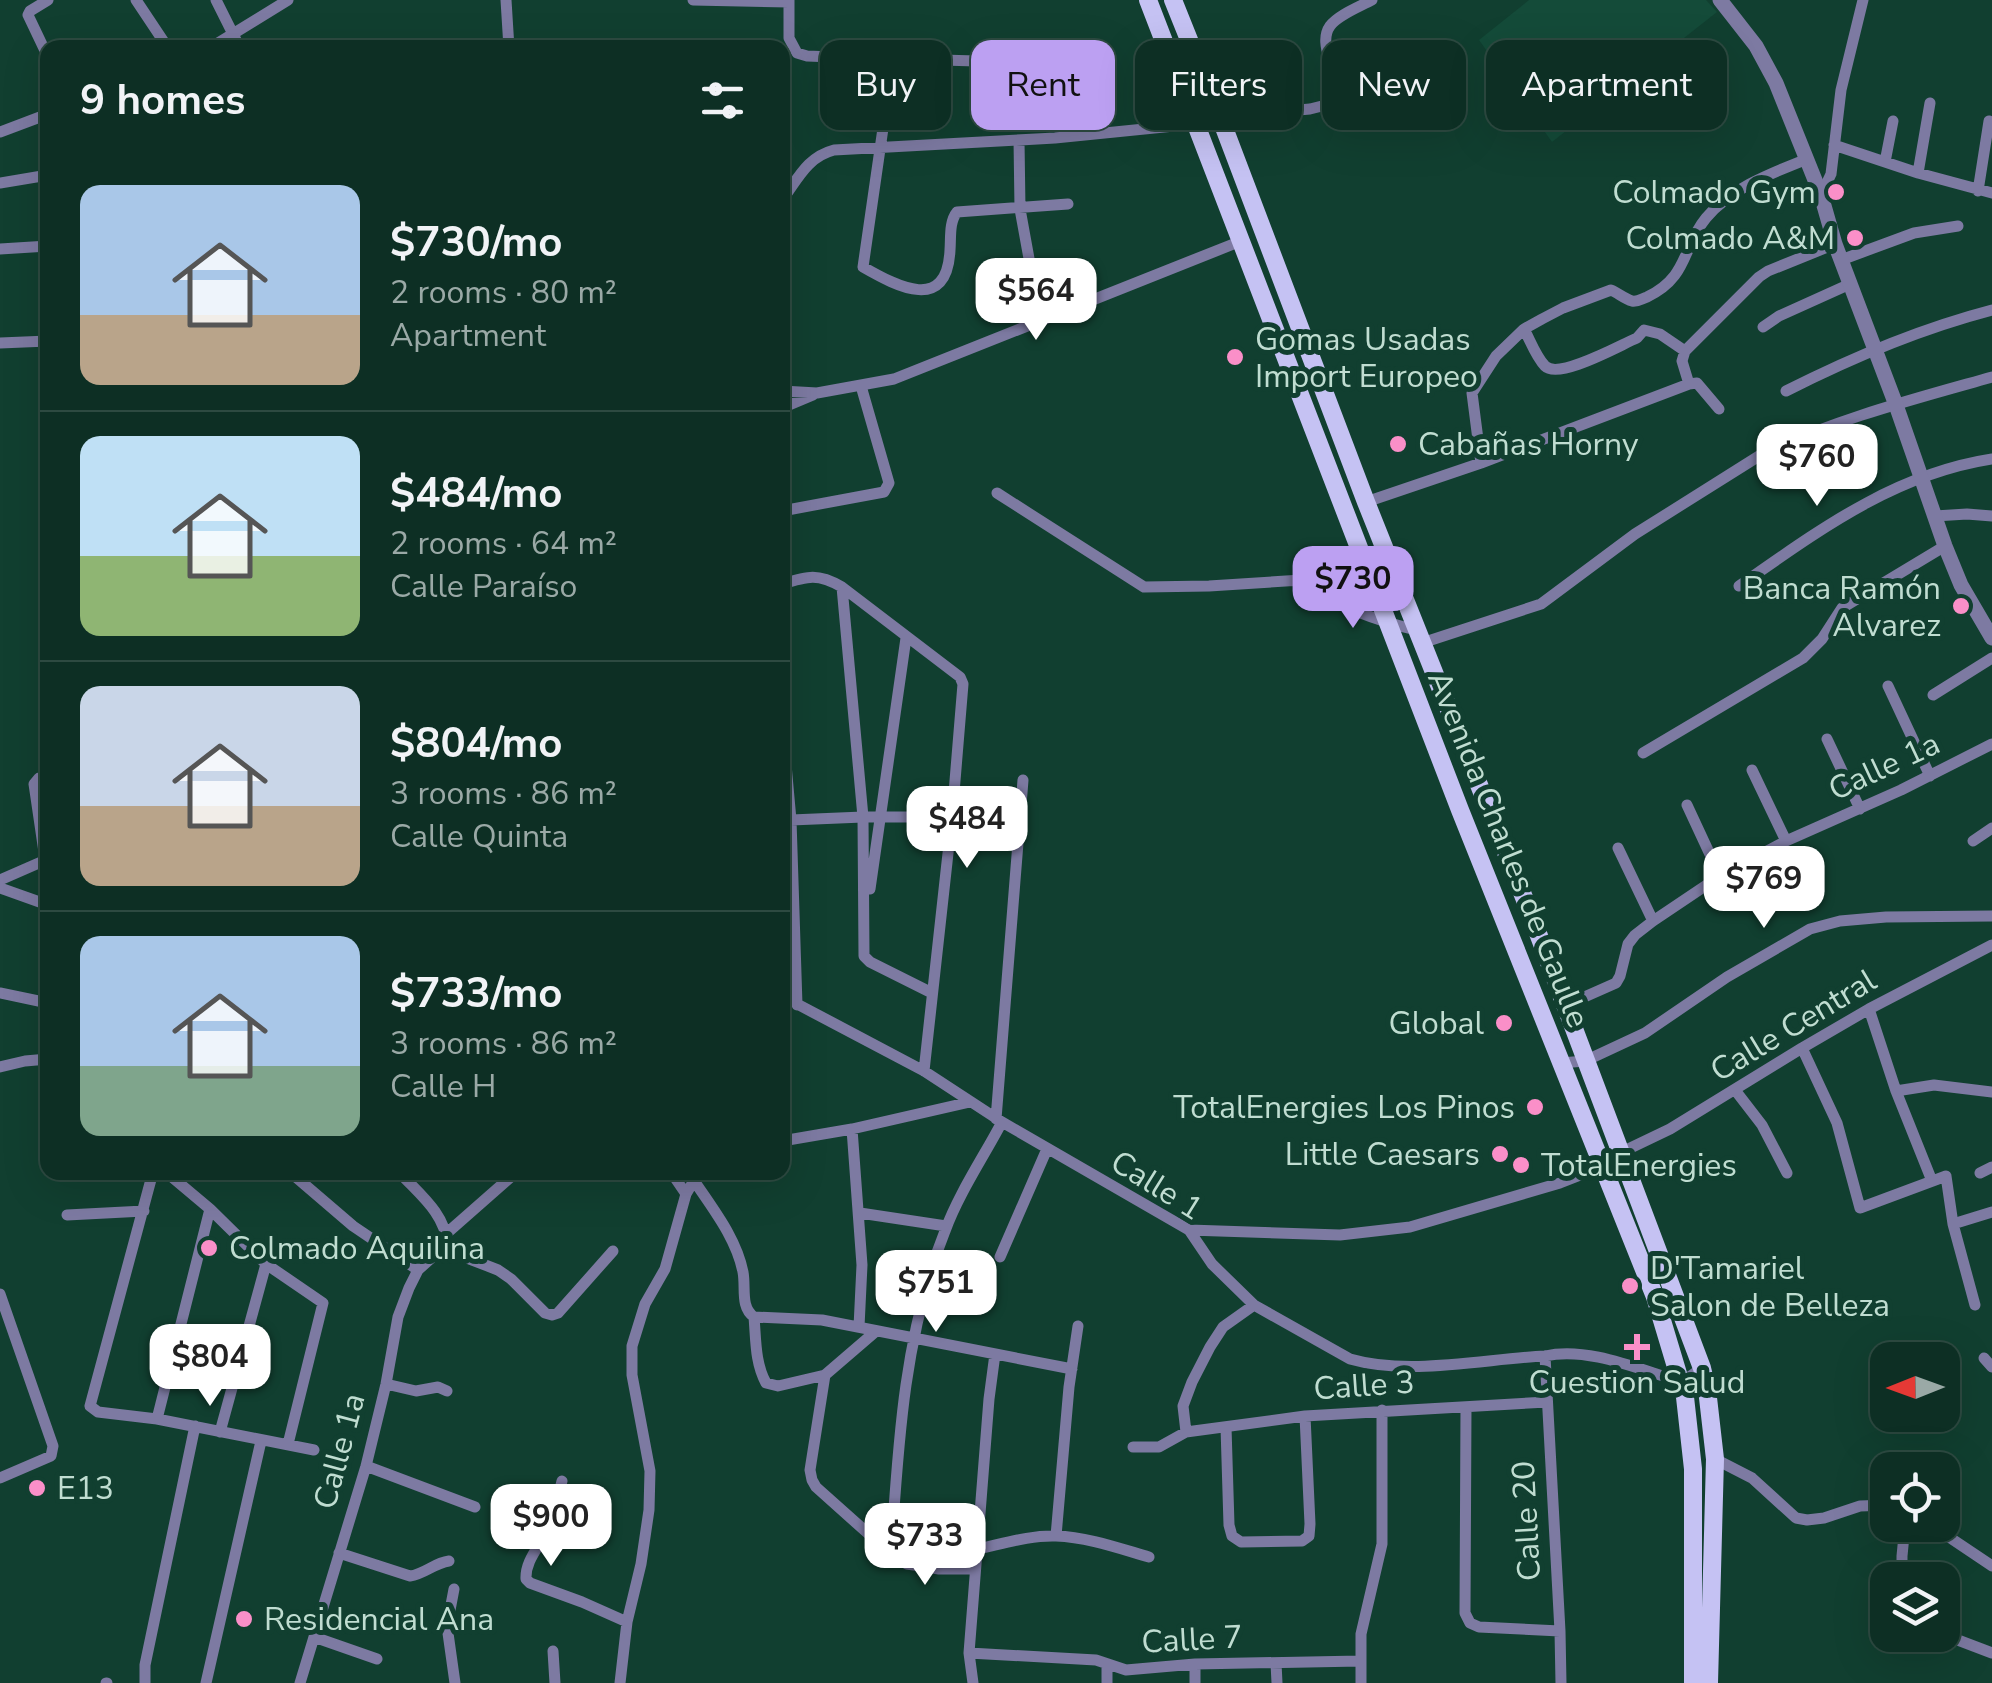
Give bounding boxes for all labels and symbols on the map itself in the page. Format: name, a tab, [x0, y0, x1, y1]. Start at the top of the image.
place label: Colmado Gym	[1612, 171, 1816, 214]
marker: Colmado Gym	[1825, 181, 1847, 203]
place label: Colmado A&M	[1625, 217, 1835, 260]
marker: Colmado A&M	[1844, 227, 1866, 249]
pin: $564	[977, 258, 1095, 343]
place label: Gomas Usadas Import Europeo	[1255, 318, 1478, 398]
marker: Gomas Usadas Import Europeo	[1224, 346, 1246, 368]
place label: Cabañas Horny	[1418, 423, 1639, 466]
pin: $760	[1758, 424, 1876, 509]
marker: Cabañas Horny	[1387, 433, 1409, 455]
pin: $730	[1294, 546, 1412, 631]
place label: Banca Ramón Alvarez	[1743, 567, 1941, 647]
marker: Banca Ramón Alvarez	[1950, 595, 1972, 617]
street label: Avenida Charles de Gaulle	[1417, 664, 1600, 1034]
street label: Calle 1a	[1822, 722, 1947, 811]
pin: $484	[908, 786, 1026, 871]
pin: $769	[1705, 846, 1823, 931]
street label: Calle Central	[1702, 959, 1885, 1092]
place label: Global	[1389, 1002, 1485, 1045]
marker: Global	[1493, 1012, 1515, 1034]
place label: TotalEnergies Los Pinos	[1173, 1086, 1515, 1129]
marker: TotalEnergies Los Pinos	[1524, 1096, 1546, 1118]
place label: Little Caesars	[1285, 1133, 1480, 1176]
street label: Calle 1	[1102, 1140, 1211, 1230]
marker: Little Caesars	[1489, 1143, 1511, 1165]
place label: TotalEnergies	[1541, 1144, 1737, 1187]
marker: TotalEnergies	[1510, 1154, 1532, 1176]
place label: Colmado Aquilina	[229, 1227, 485, 1270]
marker: Colmado Aquilina	[198, 1237, 220, 1259]
place label: D'Tamariel Salon de Belleza	[1650, 1247, 1890, 1327]
pin: $751	[877, 1250, 995, 1335]
marker: D'Tamariel Salon de Belleza	[1619, 1275, 1641, 1297]
pin: $804	[151, 1324, 269, 1409]
marker: Cuestion Salud	[1626, 1336, 1648, 1358]
north arrow	[1870, 1342, 1960, 1432]
street label: Calle 3	[1312, 1361, 1416, 1410]
place label: Cuestion Salud	[1529, 1361, 1745, 1404]
street label: Calle 1a	[303, 1388, 376, 1514]
street label: Calle 20	[1502, 1460, 1551, 1582]
place label: E13	[57, 1467, 114, 1510]
marker: E13	[26, 1477, 48, 1499]
pin: $900	[492, 1484, 610, 1569]
pin: $733	[866, 1503, 984, 1588]
place label: Residencial Ana	[264, 1598, 494, 1641]
marker: Residencial Ana	[233, 1608, 255, 1630]
street label: Calle 7	[1140, 1615, 1244, 1664]

